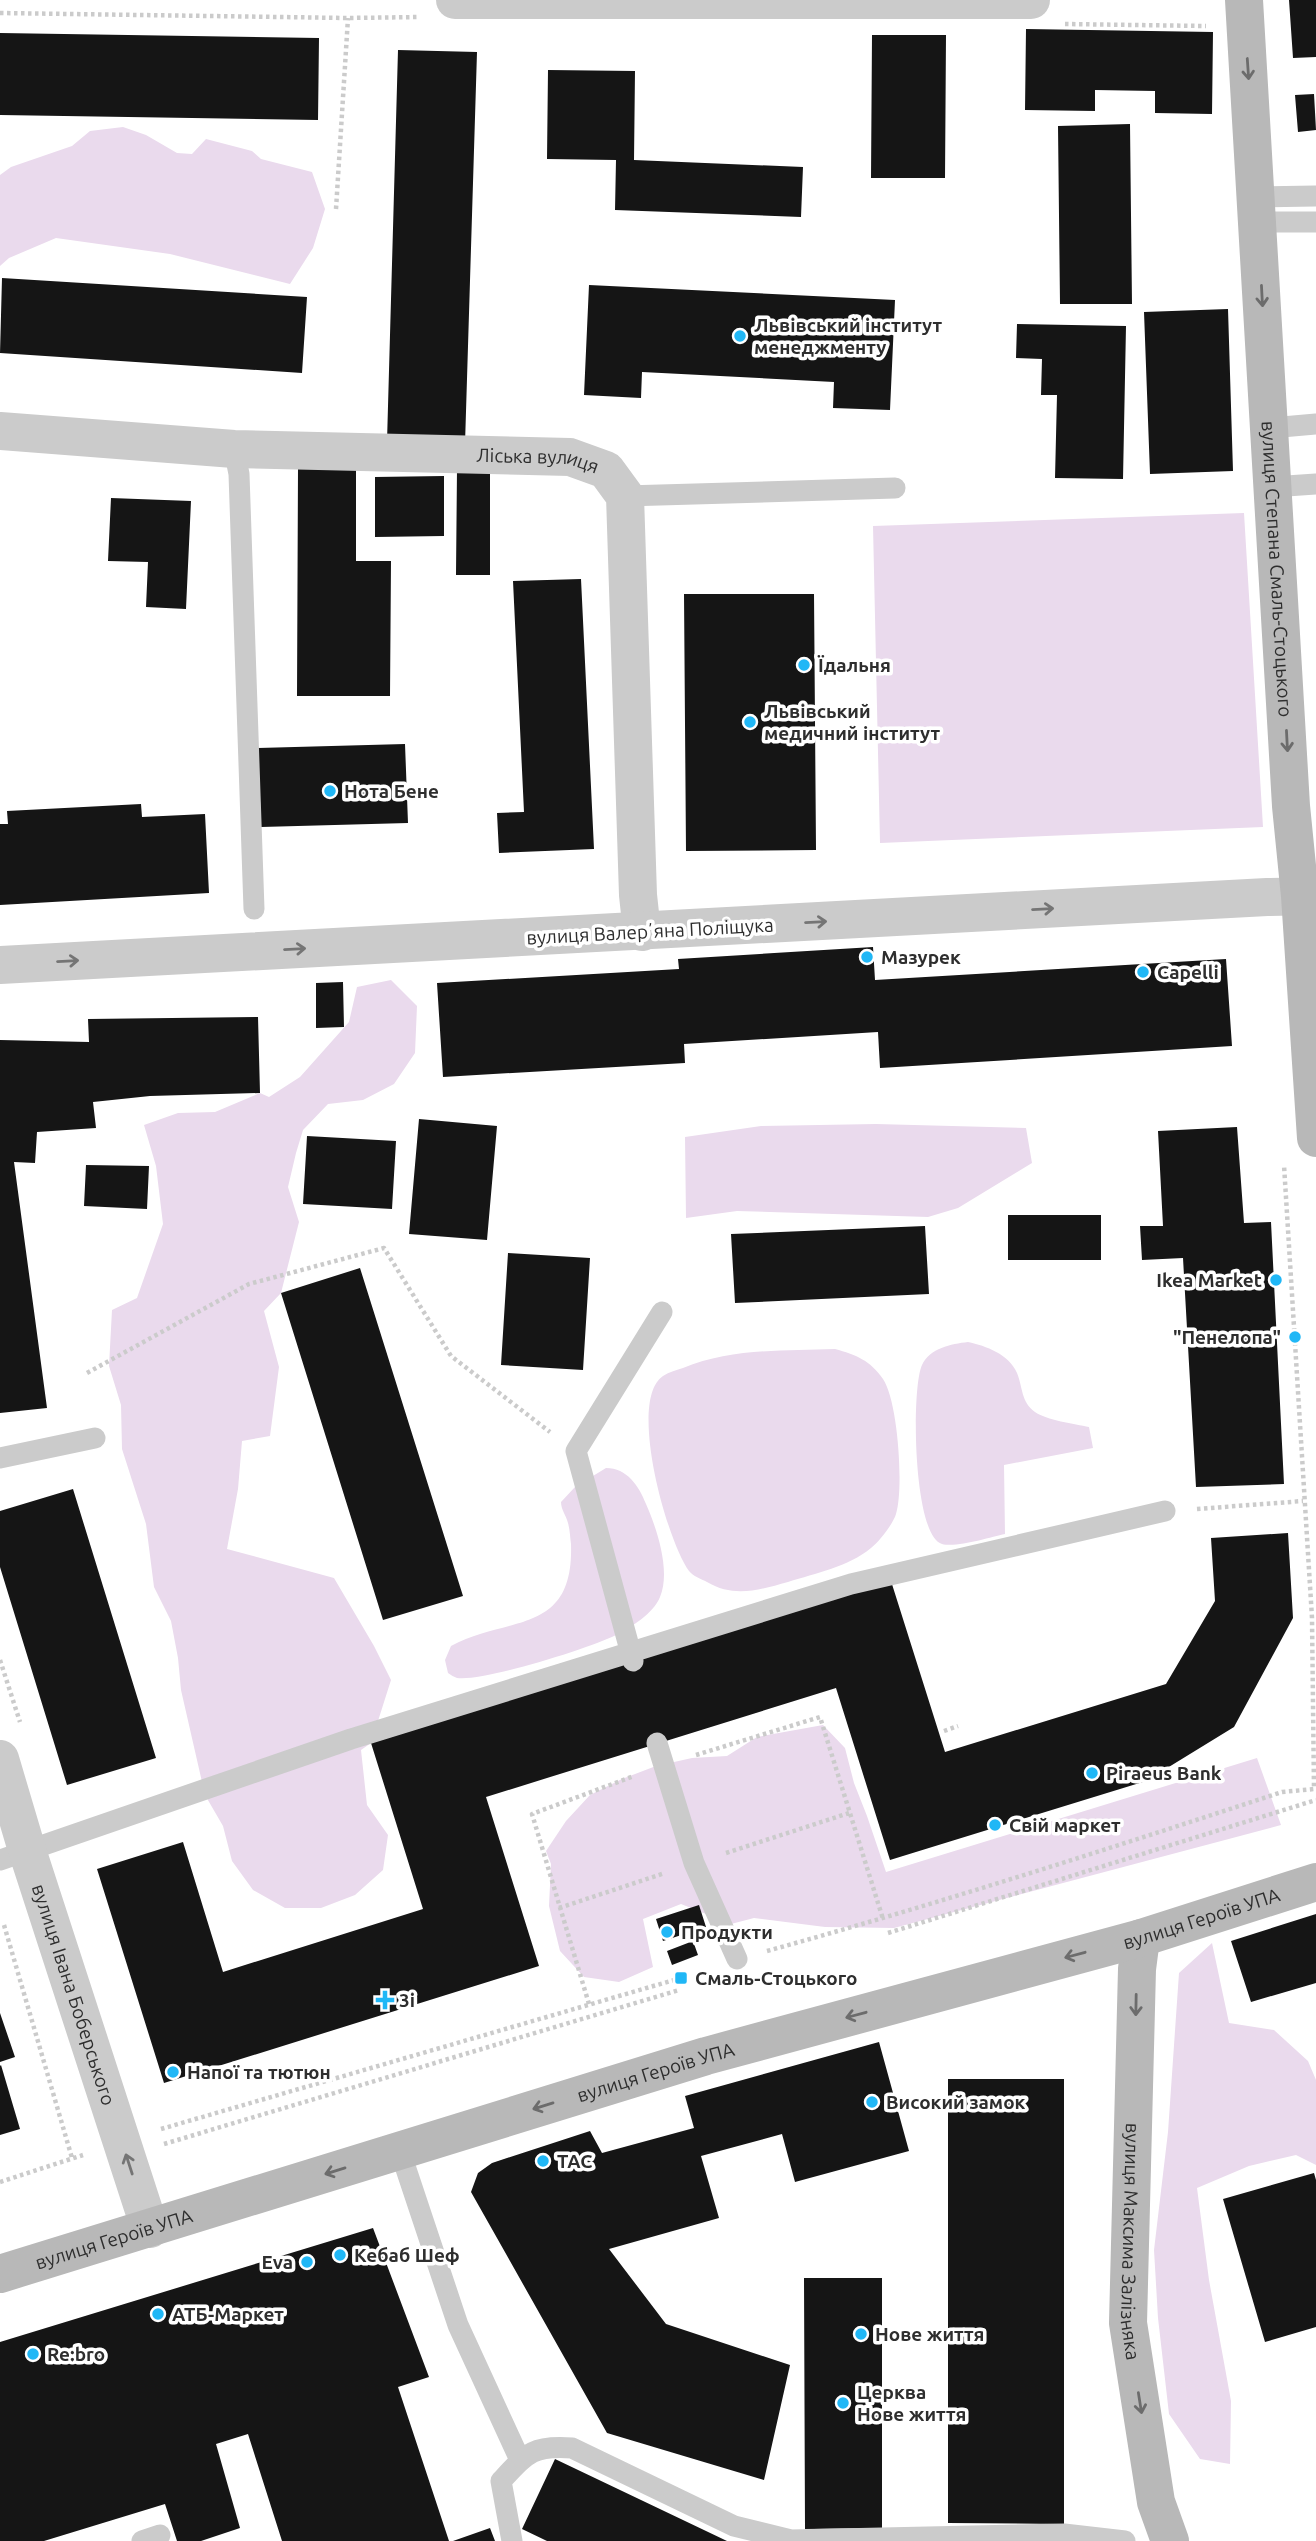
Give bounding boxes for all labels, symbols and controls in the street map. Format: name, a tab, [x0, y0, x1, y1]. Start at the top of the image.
one-way arrow	[1242, 57, 1255, 80]
one-way arrow	[1256, 284, 1269, 307]
place label: Львівський інститут менеджменту	[754, 314, 943, 358]
marker: Львівський інститут менеджменту	[732, 328, 748, 344]
street label: вулиця Степана Смаль-Стоцького	[1258, 420, 1297, 718]
street label: Ліська вулиця	[476, 444, 602, 478]
place label: Їдальня	[817, 654, 891, 676]
marker: Їдальня	[796, 657, 812, 673]
place label: Львівський медичний інститут	[764, 700, 940, 744]
marker: Львівський медичний інститут	[742, 714, 758, 730]
one-way arrow	[1281, 729, 1294, 752]
place label: Нота Бене	[344, 780, 439, 802]
marker: Нота Бене	[322, 783, 338, 799]
one-way arrow	[1032, 903, 1055, 916]
street label: вулиця Валерʼяна Поліщука	[526, 914, 774, 948]
one-way arrow	[804, 915, 827, 928]
one-way arrow	[284, 943, 307, 956]
place label: Мазурек	[881, 946, 961, 968]
marker: Мазурек	[859, 949, 875, 965]
one-way arrow	[56, 954, 79, 967]
place label: Capelli	[1157, 961, 1219, 983]
marker: Capelli	[1135, 964, 1151, 980]
place label: Ikea Market	[1156, 1269, 1262, 1291]
marker: Ikea Market	[1268, 1272, 1284, 1288]
place label: "Пенелопа"	[1173, 1326, 1281, 1348]
marker: "Пенелопа"	[1287, 1329, 1303, 1345]
place label: Piraeus Bank	[1106, 1762, 1222, 1784]
marker: Piraeus Bank	[1084, 1765, 1100, 1781]
place label: Свій маркет	[1009, 1814, 1121, 1836]
marker: Свій маркет	[987, 1817, 1003, 1833]
street label: вулиця Івана Боберського	[28, 1881, 120, 2108]
street label: вулиця Героїв УПА	[1120, 1883, 1283, 1953]
place label: Продукти	[681, 1921, 773, 1943]
marker: Продукти	[659, 1924, 675, 1940]
one-way arrow	[1064, 1949, 1087, 1962]
place label: Смаль-Стоцького	[695, 1967, 858, 1989]
marker: Смаль-Стоцького	[673, 1970, 689, 1986]
place label: 3і	[399, 1989, 415, 2011]
marker: 3і	[377, 1992, 393, 2008]
one-way arrow	[1129, 1994, 1142, 2017]
one-way arrow	[845, 2009, 867, 2022]
street label: вулиця Героїв УПА	[574, 2038, 737, 2106]
place label: Напої та тютюн	[187, 2061, 331, 2083]
marker: Напої та тютюн	[165, 2064, 181, 2080]
place label: Високий замок	[886, 2091, 1026, 2113]
marker: Високий замок	[864, 2094, 880, 2110]
one-way arrow	[533, 2101, 555, 2114]
street label: вулиця Максима Залізняка	[1117, 2123, 1145, 2362]
place label: ТАС	[557, 2150, 592, 2172]
one-way arrow	[121, 2153, 134, 2175]
marker: ТАС	[535, 2153, 551, 2169]
one-way arrow	[324, 2166, 346, 2178]
street label: вулиця Героїв УПА	[32, 2204, 196, 2274]
place label: Кебаб Шеф	[354, 2244, 460, 2266]
marker: Кебаб Шеф	[332, 2247, 348, 2263]
place label: Eva	[261, 2251, 293, 2273]
marker: Eva	[299, 2254, 315, 2270]
place label: АТБ-Маркет	[172, 2303, 284, 2325]
marker: АТБ-Маркет	[150, 2306, 166, 2322]
place label: Нове життя	[875, 2323, 984, 2345]
marker: Нове життя	[853, 2326, 869, 2342]
place label: Re:bro	[47, 2343, 105, 2365]
marker: Re:bro	[25, 2346, 41, 2362]
place label: Церква Нове життя	[857, 2381, 966, 2425]
one-way arrow	[1134, 2391, 1147, 2414]
marker: Церква Нове життя	[835, 2395, 851, 2411]

